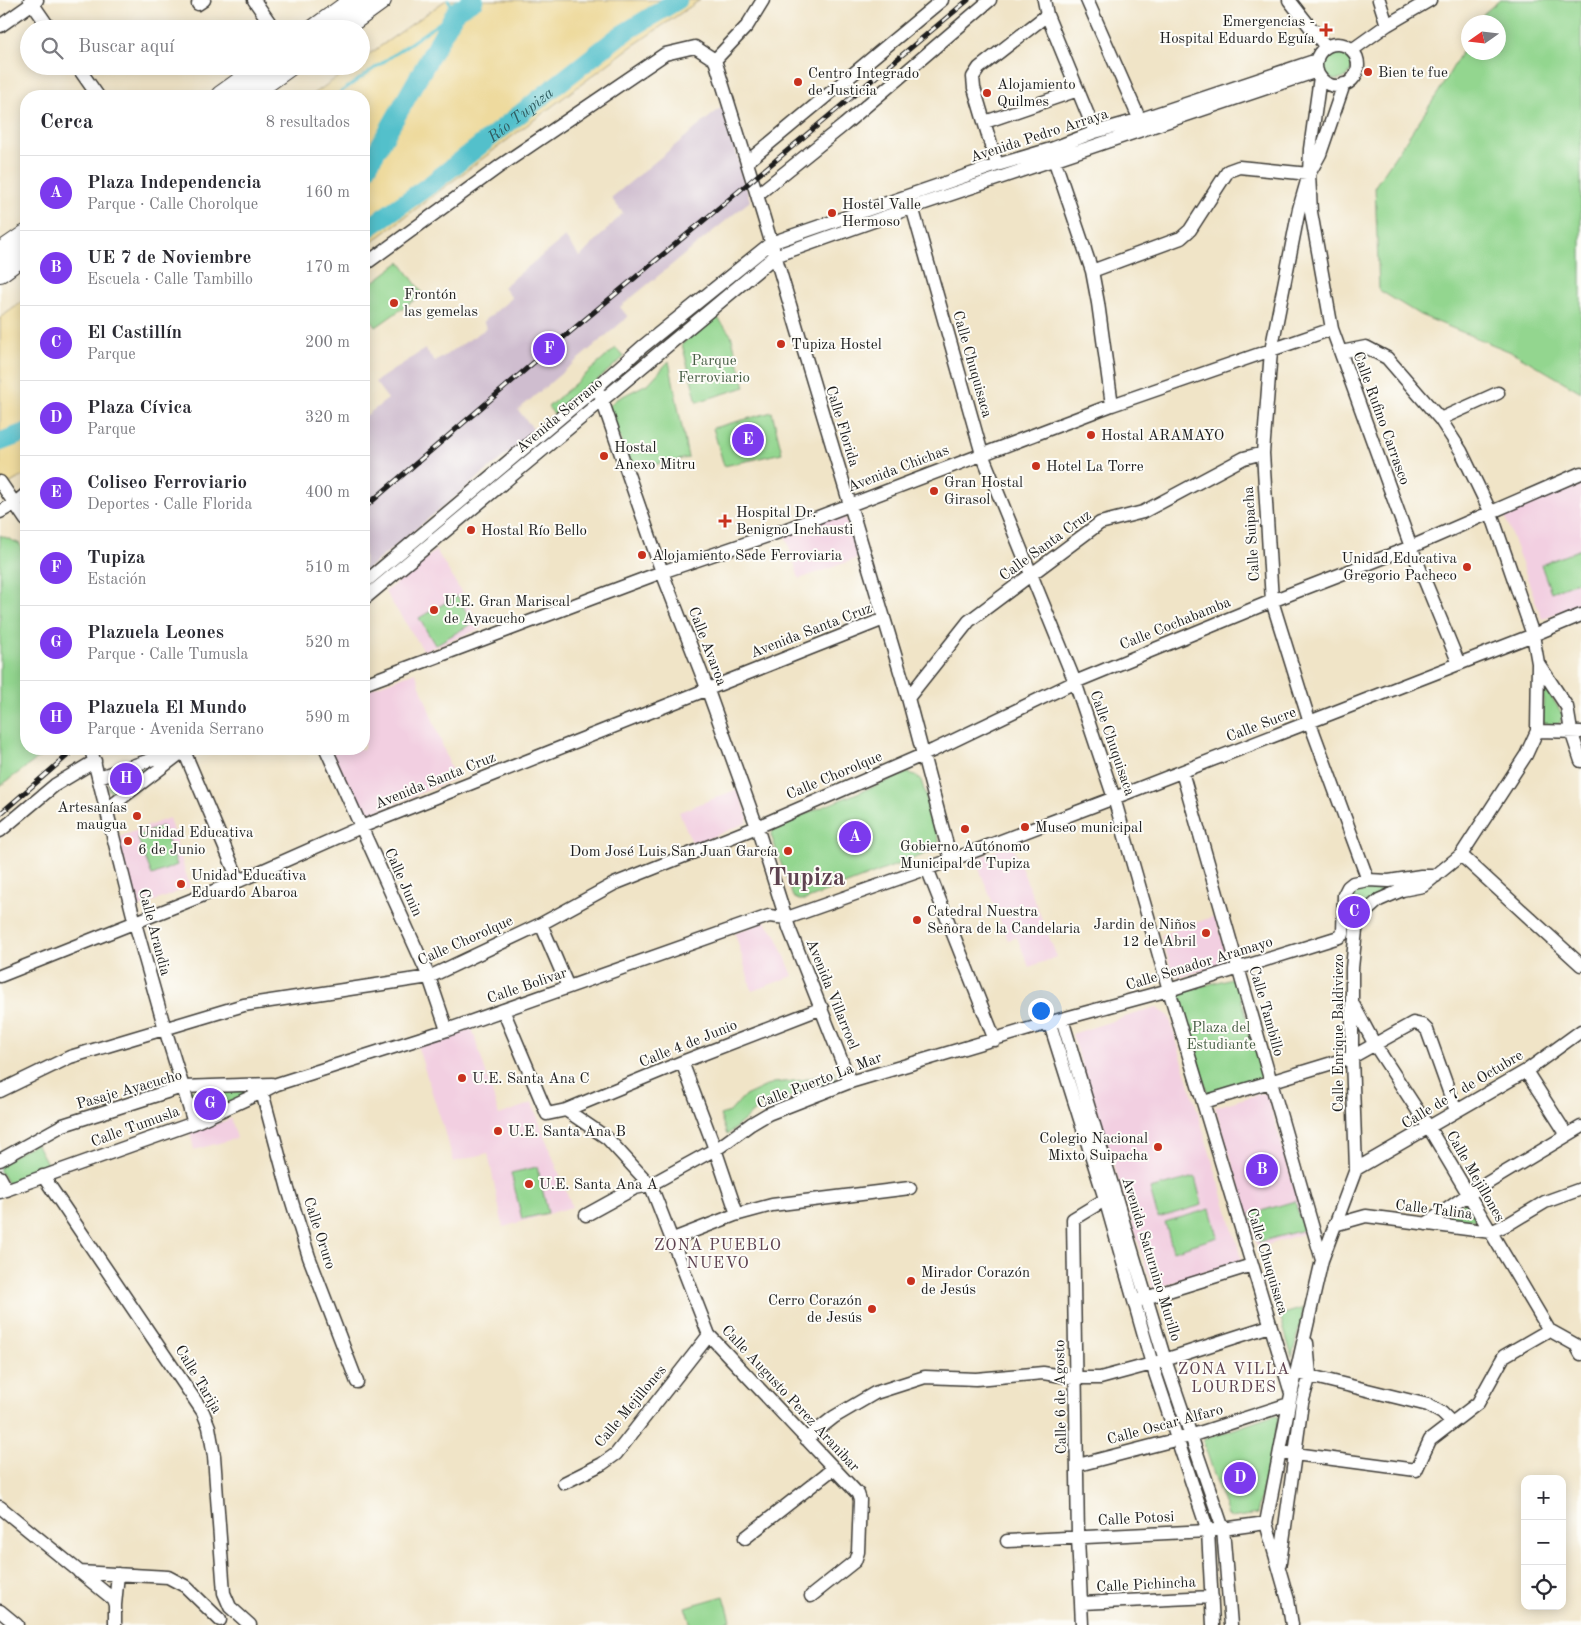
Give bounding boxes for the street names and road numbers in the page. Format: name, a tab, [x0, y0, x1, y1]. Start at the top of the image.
street label: Avenida Pedro Arraya	[969, 107, 1111, 166]
street label: Calle Chuquisaca	[949, 309, 994, 420]
street label: Calle Rufino Carrasco	[1349, 350, 1412, 487]
street label: Avenida Serrano	[514, 376, 606, 456]
street label: Calle Florida	[822, 384, 861, 469]
street label: Avenida Chichas	[846, 443, 951, 496]
street label: Calle Suipacha	[1242, 485, 1263, 582]
street label: Calle Santa Cruz	[997, 508, 1094, 584]
street label: Calle Cochabamba	[1118, 595, 1234, 654]
street label: Avenida Santa Cruz	[749, 601, 874, 661]
street label: Calle Avaroa	[685, 605, 729, 689]
street label: Calle Chuquisaca	[1087, 689, 1137, 799]
street label: Calle Sucre	[1225, 705, 1299, 746]
street label: Calle Chorolque	[785, 749, 885, 803]
street label: Avenida Santa Cruz	[373, 750, 498, 812]
street label: Calle Junin	[381, 846, 424, 919]
street label: Calle Arandia	[135, 887, 172, 978]
street label: Calle Chorolque	[416, 914, 516, 969]
street label: Calle Senador Aramayo	[1124, 935, 1275, 994]
street label: Avenida Villarroel	[803, 937, 861, 1052]
street label: Calle Enrique Baldiviezo	[1332, 954, 1347, 1112]
street label: Calle Tambillo	[1246, 965, 1286, 1058]
street label: Calle Bolivar	[486, 966, 569, 1007]
street label: Calle 4 de Junio	[637, 1018, 740, 1071]
street label: Calle de 7 de Octubre	[1400, 1048, 1526, 1132]
street label: Calle Puerto La Mar	[755, 1051, 884, 1112]
street label: Pasaje Ayacucho	[75, 1068, 184, 1113]
street label: Calle Tumusla	[89, 1104, 182, 1150]
street label: Calle Mejillones	[1443, 1129, 1507, 1225]
street label: Avenida Saturnino Murillo	[1118, 1176, 1183, 1343]
street label: Calle Oruro	[300, 1196, 337, 1271]
street label: Calle Talina	[1394, 1198, 1474, 1223]
street label: Calle Chuquisaca	[1243, 1206, 1290, 1317]
street label: Calle Augusto Perez Aranibar	[718, 1323, 862, 1475]
street label: Calle 6 de Agosto	[1053, 1340, 1070, 1454]
street label: Calle Tarija	[172, 1343, 224, 1417]
street label: Calle Mejillones	[593, 1363, 670, 1451]
street label: Calle Oscar Alfaro	[1106, 1403, 1225, 1448]
street label: Calle Potosi	[1097, 1510, 1175, 1529]
street label: Calle Pichincha	[1096, 1575, 1197, 1596]

